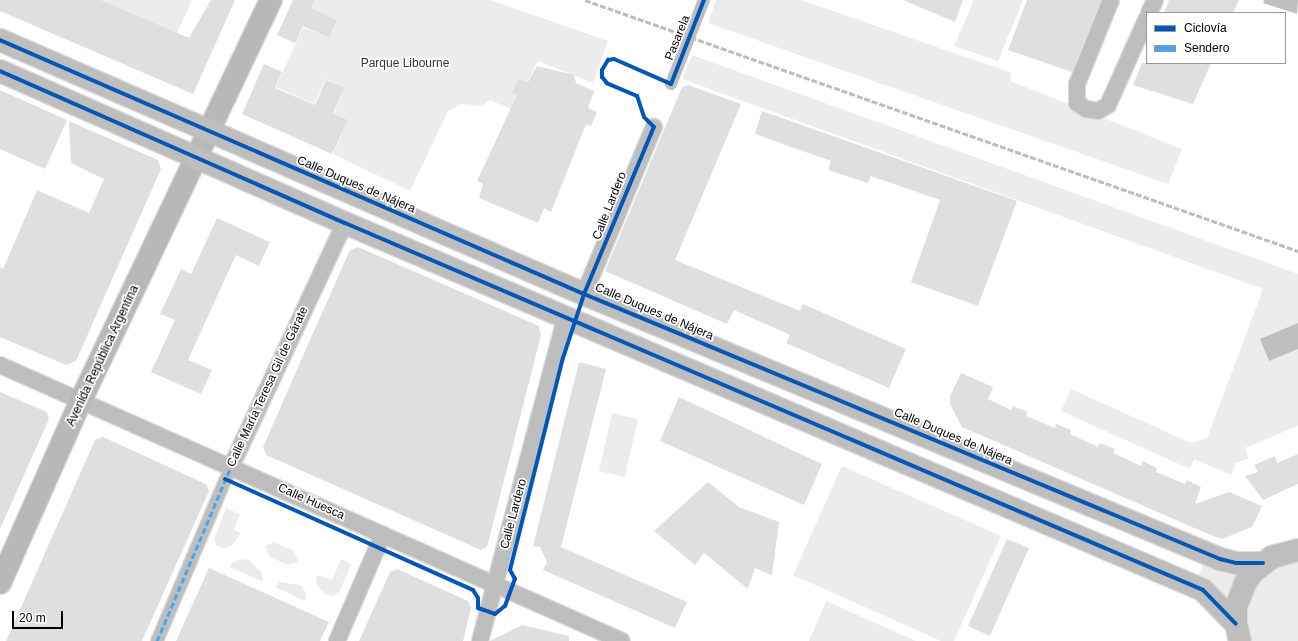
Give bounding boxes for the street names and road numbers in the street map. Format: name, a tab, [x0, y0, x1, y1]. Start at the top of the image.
street label: Pasarela	[662, 13, 694, 63]
street label: Calle Duques de Nájera	[295, 153, 417, 217]
street label: Calle Lardero	[590, 170, 630, 242]
street label: Calle Duques de Nájera	[593, 280, 715, 344]
street label: Avenida República Argentina	[64, 283, 142, 429]
street label: Calle María Teresa Gil de Gárate	[224, 304, 312, 470]
street label: Calle Duques de Nájera	[892, 405, 1014, 469]
street label: Calle Lardero	[498, 477, 530, 551]
street label: Calle Huesca	[275, 481, 347, 523]

